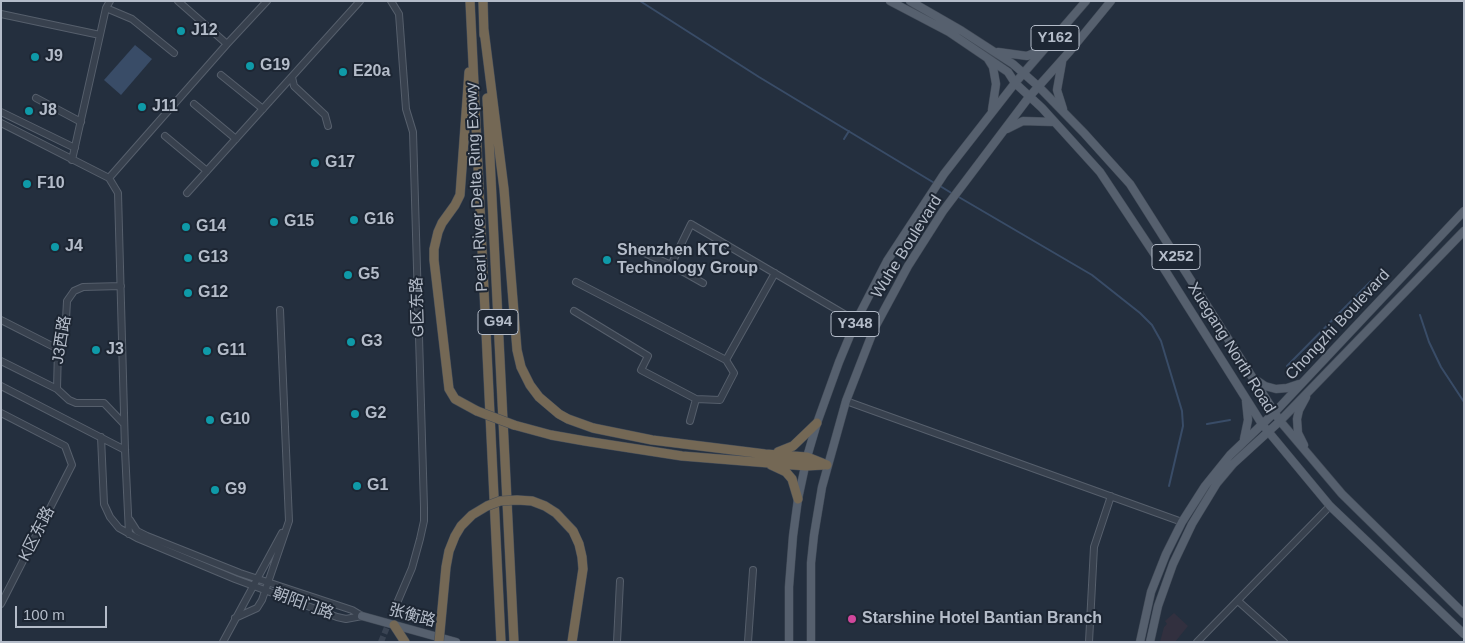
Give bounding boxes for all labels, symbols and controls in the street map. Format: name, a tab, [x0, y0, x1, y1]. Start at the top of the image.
place label: J12	[191, 21, 218, 41]
marker: J12	[175, 25, 187, 37]
road number: Y162	[1031, 26, 1079, 50]
place label: J9	[45, 47, 63, 67]
marker: J9	[29, 51, 41, 63]
place label: G19	[260, 56, 290, 76]
marker: G19	[244, 60, 256, 72]
place label: E20a	[353, 62, 390, 82]
marker: E20a	[337, 66, 349, 78]
street label: Pearl River Delta Ring Expwy	[462, 82, 492, 292]
place label: J11	[152, 97, 178, 117]
place label: J8	[39, 101, 57, 121]
marker: J11	[136, 101, 148, 113]
marker: J8	[23, 105, 35, 117]
place label: G17	[325, 153, 355, 173]
marker: G17	[309, 157, 321, 169]
place label: F10	[37, 174, 65, 194]
marker: F10	[21, 178, 33, 190]
street label: Wuhe Boulevard	[868, 192, 946, 302]
place label: G16	[364, 210, 394, 230]
place label: G15	[284, 212, 314, 232]
marker: G16	[348, 214, 360, 226]
marker: G15	[268, 216, 280, 228]
place label: G14	[196, 217, 226, 237]
marker: G14	[180, 221, 192, 233]
place label: J4	[65, 237, 83, 257]
marker: J4	[49, 241, 61, 253]
place label: Shenzhen KTC Technology Group	[617, 241, 758, 279]
road number: X252	[1152, 244, 1200, 270]
place label: G13	[198, 248, 228, 268]
marker: G13	[182, 252, 194, 264]
marker: Shenzhen KTC Technology Group	[601, 254, 613, 266]
place label: G5	[358, 265, 379, 285]
street label: Chongzhi Boulevard	[1282, 266, 1394, 384]
marker: G5	[342, 269, 354, 281]
street label: G区东路	[407, 276, 429, 338]
street label: Xuegang North Road	[1183, 279, 1279, 417]
place label: G12	[198, 283, 228, 303]
marker: G12	[182, 287, 194, 299]
road number: G94	[478, 310, 518, 334]
road number: Y348	[831, 312, 879, 336]
street label: J3西路	[49, 314, 75, 366]
place label: G3	[361, 332, 382, 352]
marker: G3	[345, 336, 357, 348]
place label: J3	[106, 340, 124, 360]
place label: G11	[217, 341, 246, 361]
marker: J3	[90, 344, 102, 356]
marker: G11	[201, 345, 213, 357]
place label: G2	[365, 404, 386, 424]
marker: G2	[349, 408, 361, 420]
place label: G10	[220, 410, 250, 430]
marker: G10	[204, 414, 216, 426]
place label: G1	[367, 476, 388, 496]
place label: G9	[225, 480, 246, 500]
marker: G1	[351, 480, 363, 492]
marker: G9	[209, 484, 221, 496]
street label: K区东路	[15, 504, 59, 564]
street label: 朝阳门路	[270, 584, 336, 624]
scale bar	[18, 596, 110, 628]
street label: 张衡路	[386, 601, 438, 631]
text: 100 m	[23, 606, 65, 623]
place label: Starshine Hotel Bantian Branch	[862, 609, 1102, 629]
marker: Starshine Hotel Bantian Branch	[846, 613, 858, 625]

